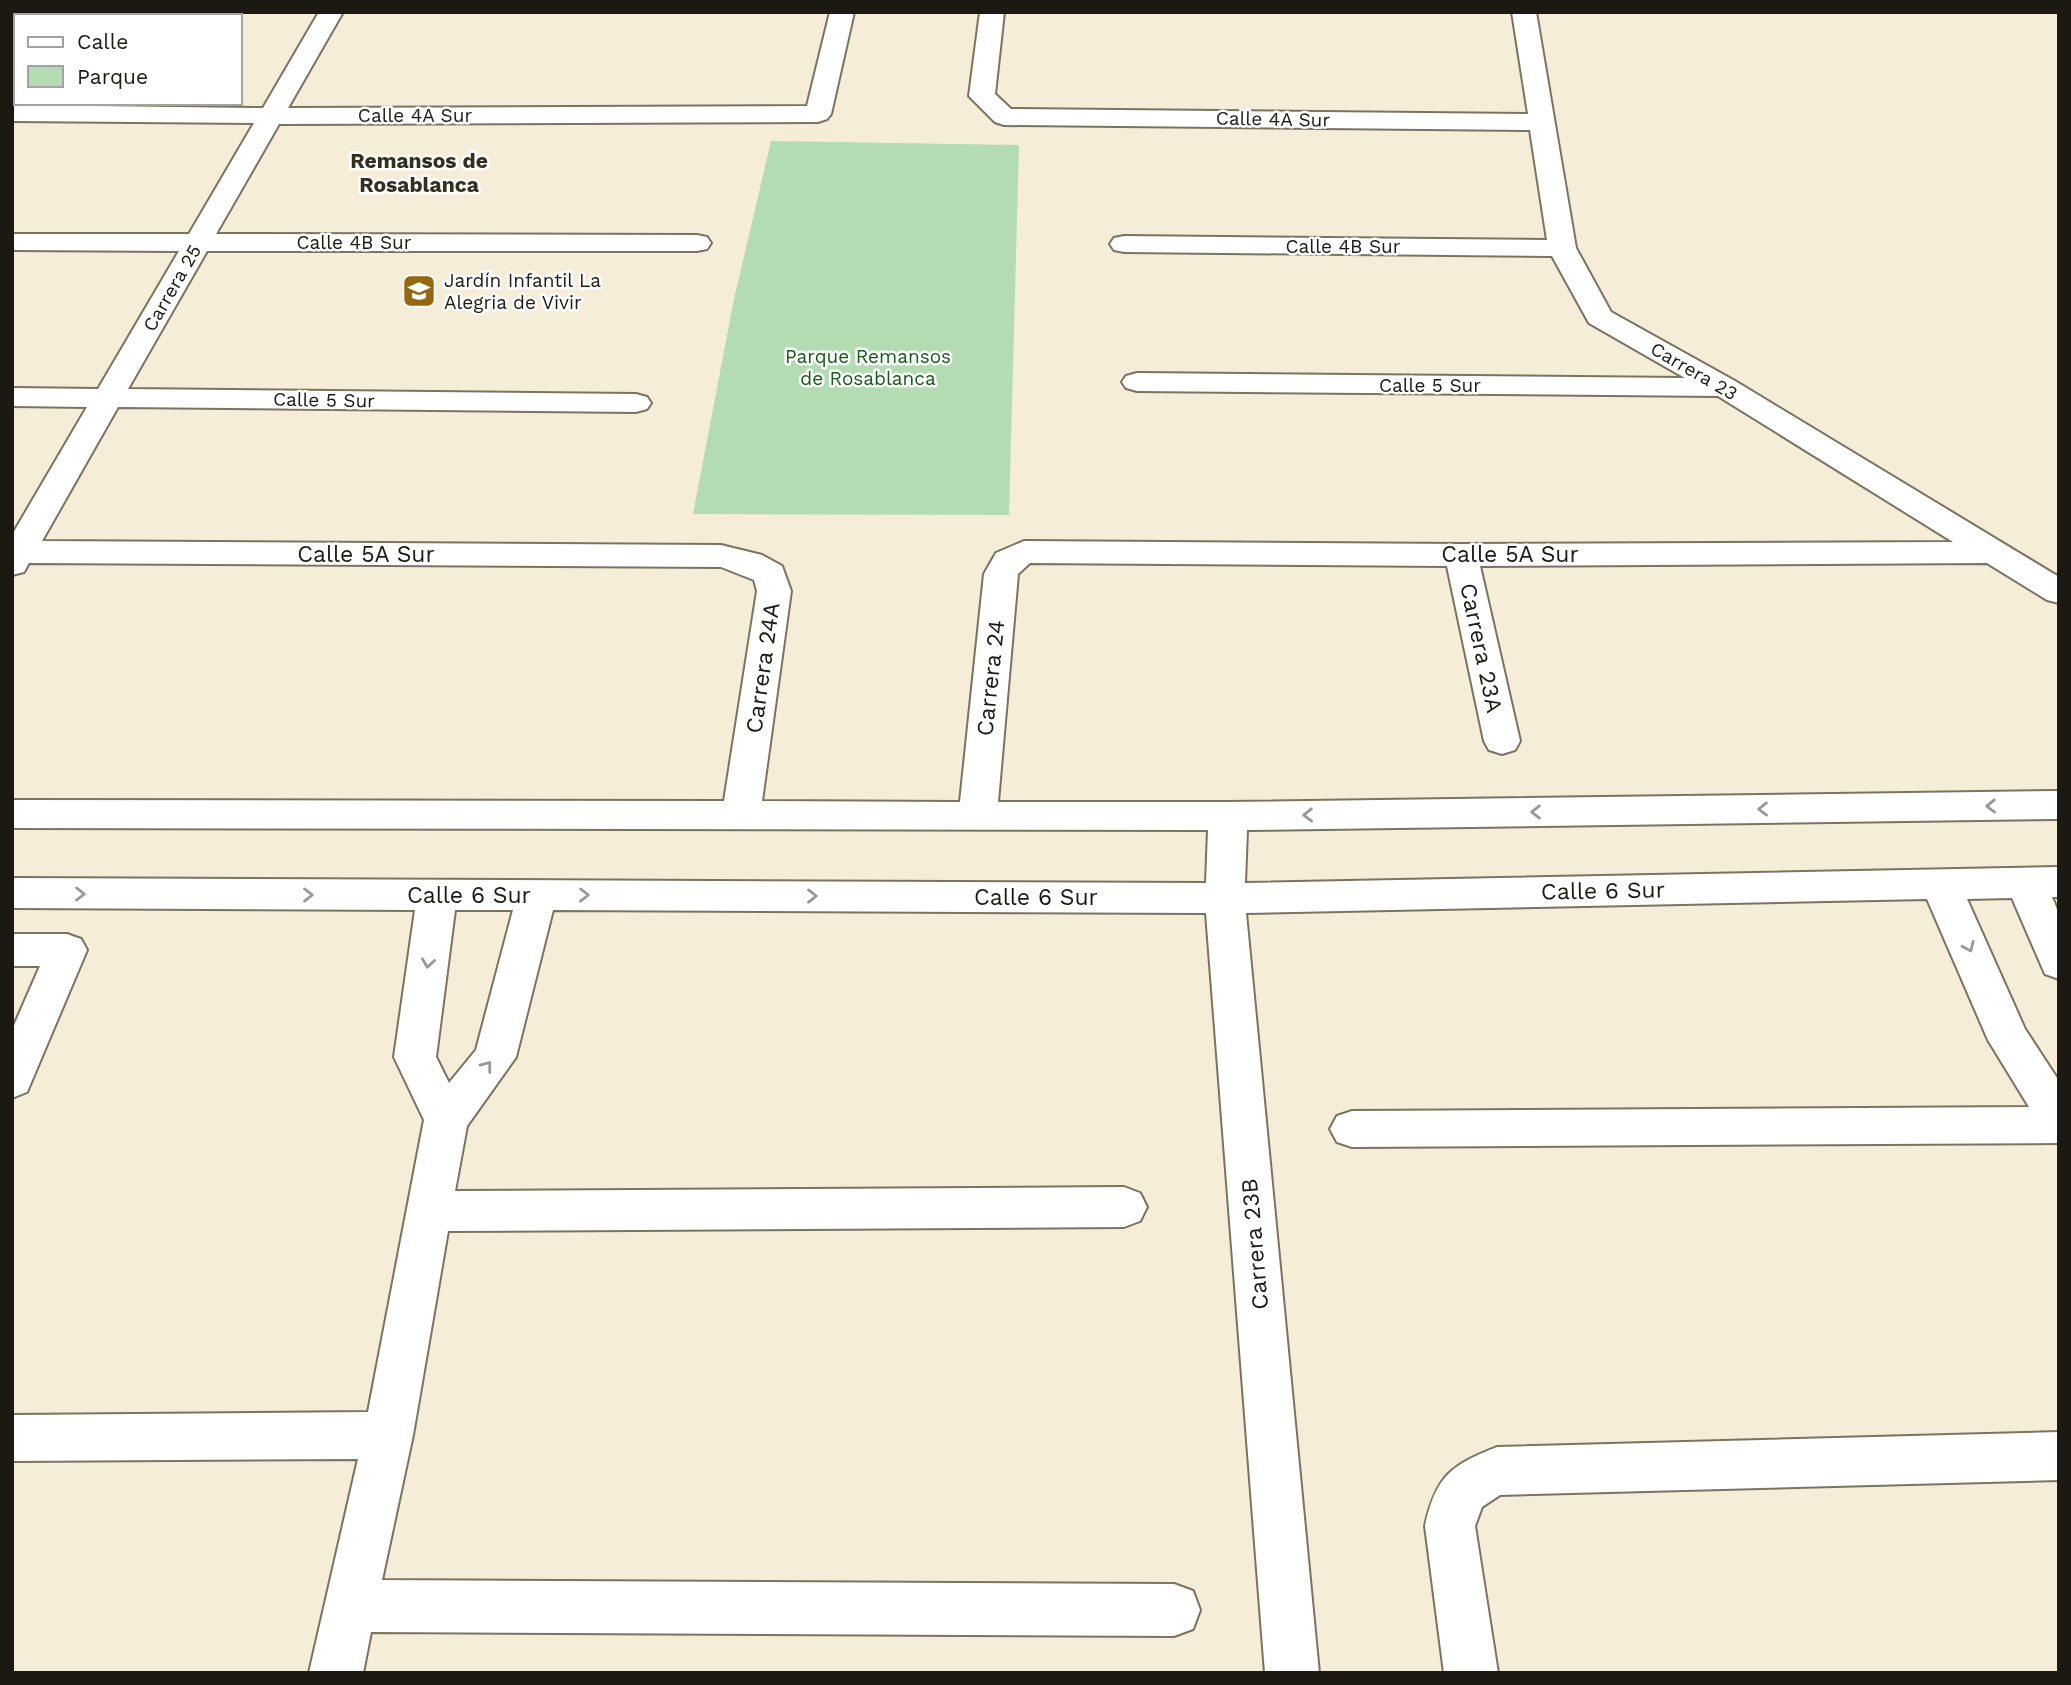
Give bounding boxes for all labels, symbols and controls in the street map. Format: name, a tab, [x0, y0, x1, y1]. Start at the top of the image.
legend	[14, 14, 242, 105]
text: Calle	[77, 29, 128, 54]
text: Parque	[77, 64, 148, 89]
street label: Calle 4A Sur	[358, 104, 472, 127]
street label: Calle 4A Sur	[1216, 107, 1331, 131]
district label: Remansos de Rosablanca	[350, 148, 488, 197]
street label: Calle 4B Sur	[297, 231, 412, 254]
street label: Calle 4B Sur	[1286, 235, 1401, 258]
street label: Carrera 25	[138, 241, 206, 335]
place label: Jardín Infantil La Alegria de Vivir	[444, 269, 601, 314]
school or university icon: Jardín Infantil La Alegria de Vivir	[400, 272, 438, 310]
street label: Carrera 23	[1647, 337, 1741, 405]
park label: Parque Remansos de Rosablanca	[785, 345, 951, 390]
street label: Calle 5 Sur	[1379, 374, 1481, 397]
street label: Calle 5 Sur	[273, 388, 375, 412]
street label: Calle 5A Sur	[297, 541, 435, 568]
street label: Calle 5A Sur	[1441, 541, 1579, 568]
street label: Carrera 23A	[1454, 581, 1508, 715]
street label: Carrera 24A	[740, 601, 786, 735]
street label: Carrera 24	[971, 619, 1011, 737]
one-way arrow	[1985, 798, 1995, 814]
one-way arrow	[1757, 801, 1768, 817]
one-way arrow	[1530, 804, 1540, 820]
one-way arrow	[1302, 807, 1313, 823]
street label: Calle 6 Sur	[1541, 876, 1665, 906]
street label: Calle 6 Sur	[407, 882, 531, 909]
street label: Calle 6 Sur	[974, 884, 1098, 911]
one-way arrow	[75, 886, 86, 901]
one-way arrow	[303, 887, 314, 903]
one-way arrow	[580, 887, 590, 903]
one-way arrow	[807, 888, 818, 904]
one-way arrow	[1961, 940, 1975, 952]
one-way arrow	[420, 957, 435, 969]
one-way arrow	[479, 1061, 492, 1074]
street label: Carrera 23B	[1236, 1177, 1274, 1311]

